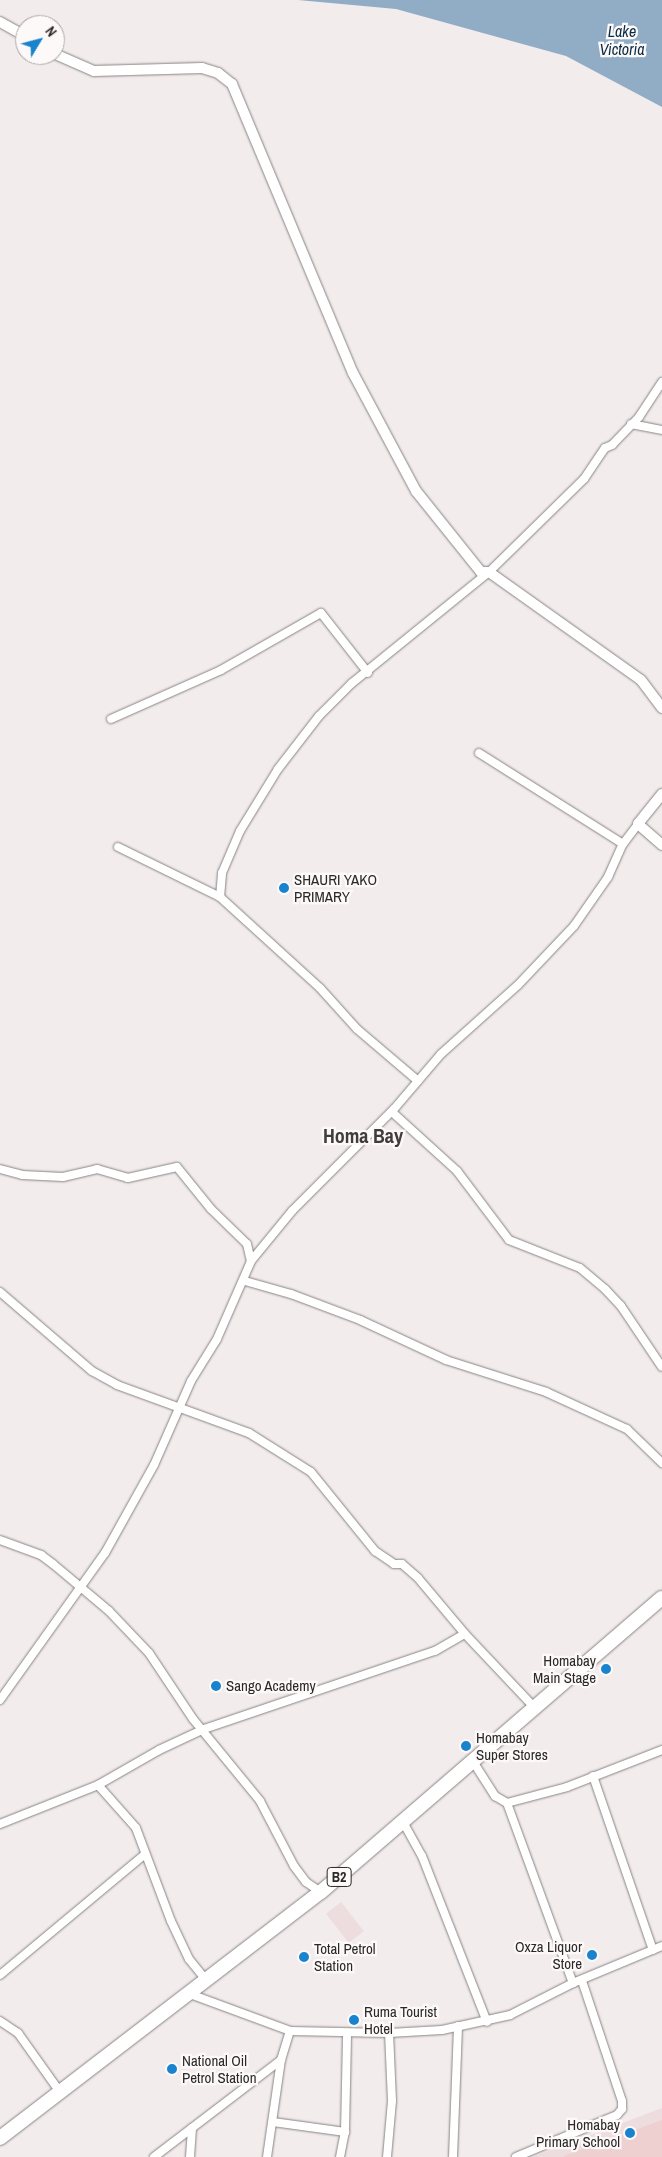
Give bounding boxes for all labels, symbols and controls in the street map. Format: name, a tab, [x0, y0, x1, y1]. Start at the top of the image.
north arrow	[15, 15, 65, 65]
water label: Lake Victoria	[600, 21, 644, 59]
text: N	[41, 23, 61, 40]
place label: SHAURI YAKO PRIMARY	[294, 870, 377, 905]
marker: SHAURI YAKO PRIMARY	[278, 882, 290, 894]
district label: Homa Bay	[323, 1123, 403, 1147]
place label: Homabay Main Stage	[533, 1651, 596, 1686]
marker: Homabay Main Stage	[600, 1663, 612, 1675]
place label: Sango Academy	[226, 1677, 316, 1695]
marker: Sango Academy	[210, 1680, 222, 1692]
place label: Homabay Super Stores	[476, 1728, 548, 1763]
marker: Homabay Super Stores	[460, 1740, 472, 1752]
road number: B2	[326, 1865, 352, 1888]
place label: Oxza Liquor Store	[515, 1937, 582, 1972]
place label: Total Petrol Station	[314, 1939, 376, 1974]
marker: Oxza Liquor Store	[586, 1949, 598, 1961]
marker: Total Petrol Station	[298, 1951, 310, 1963]
place label: Ruma Tourist Hotel	[364, 2002, 437, 2037]
marker: Ruma Tourist Hotel	[348, 2014, 360, 2026]
place label: National Oil Petrol Station	[182, 2051, 257, 2086]
marker: National Oil Petrol Station	[166, 2063, 178, 2075]
place label: Homabay Primary School	[536, 2115, 620, 2150]
marker: Homabay Primary School	[624, 2127, 636, 2139]

